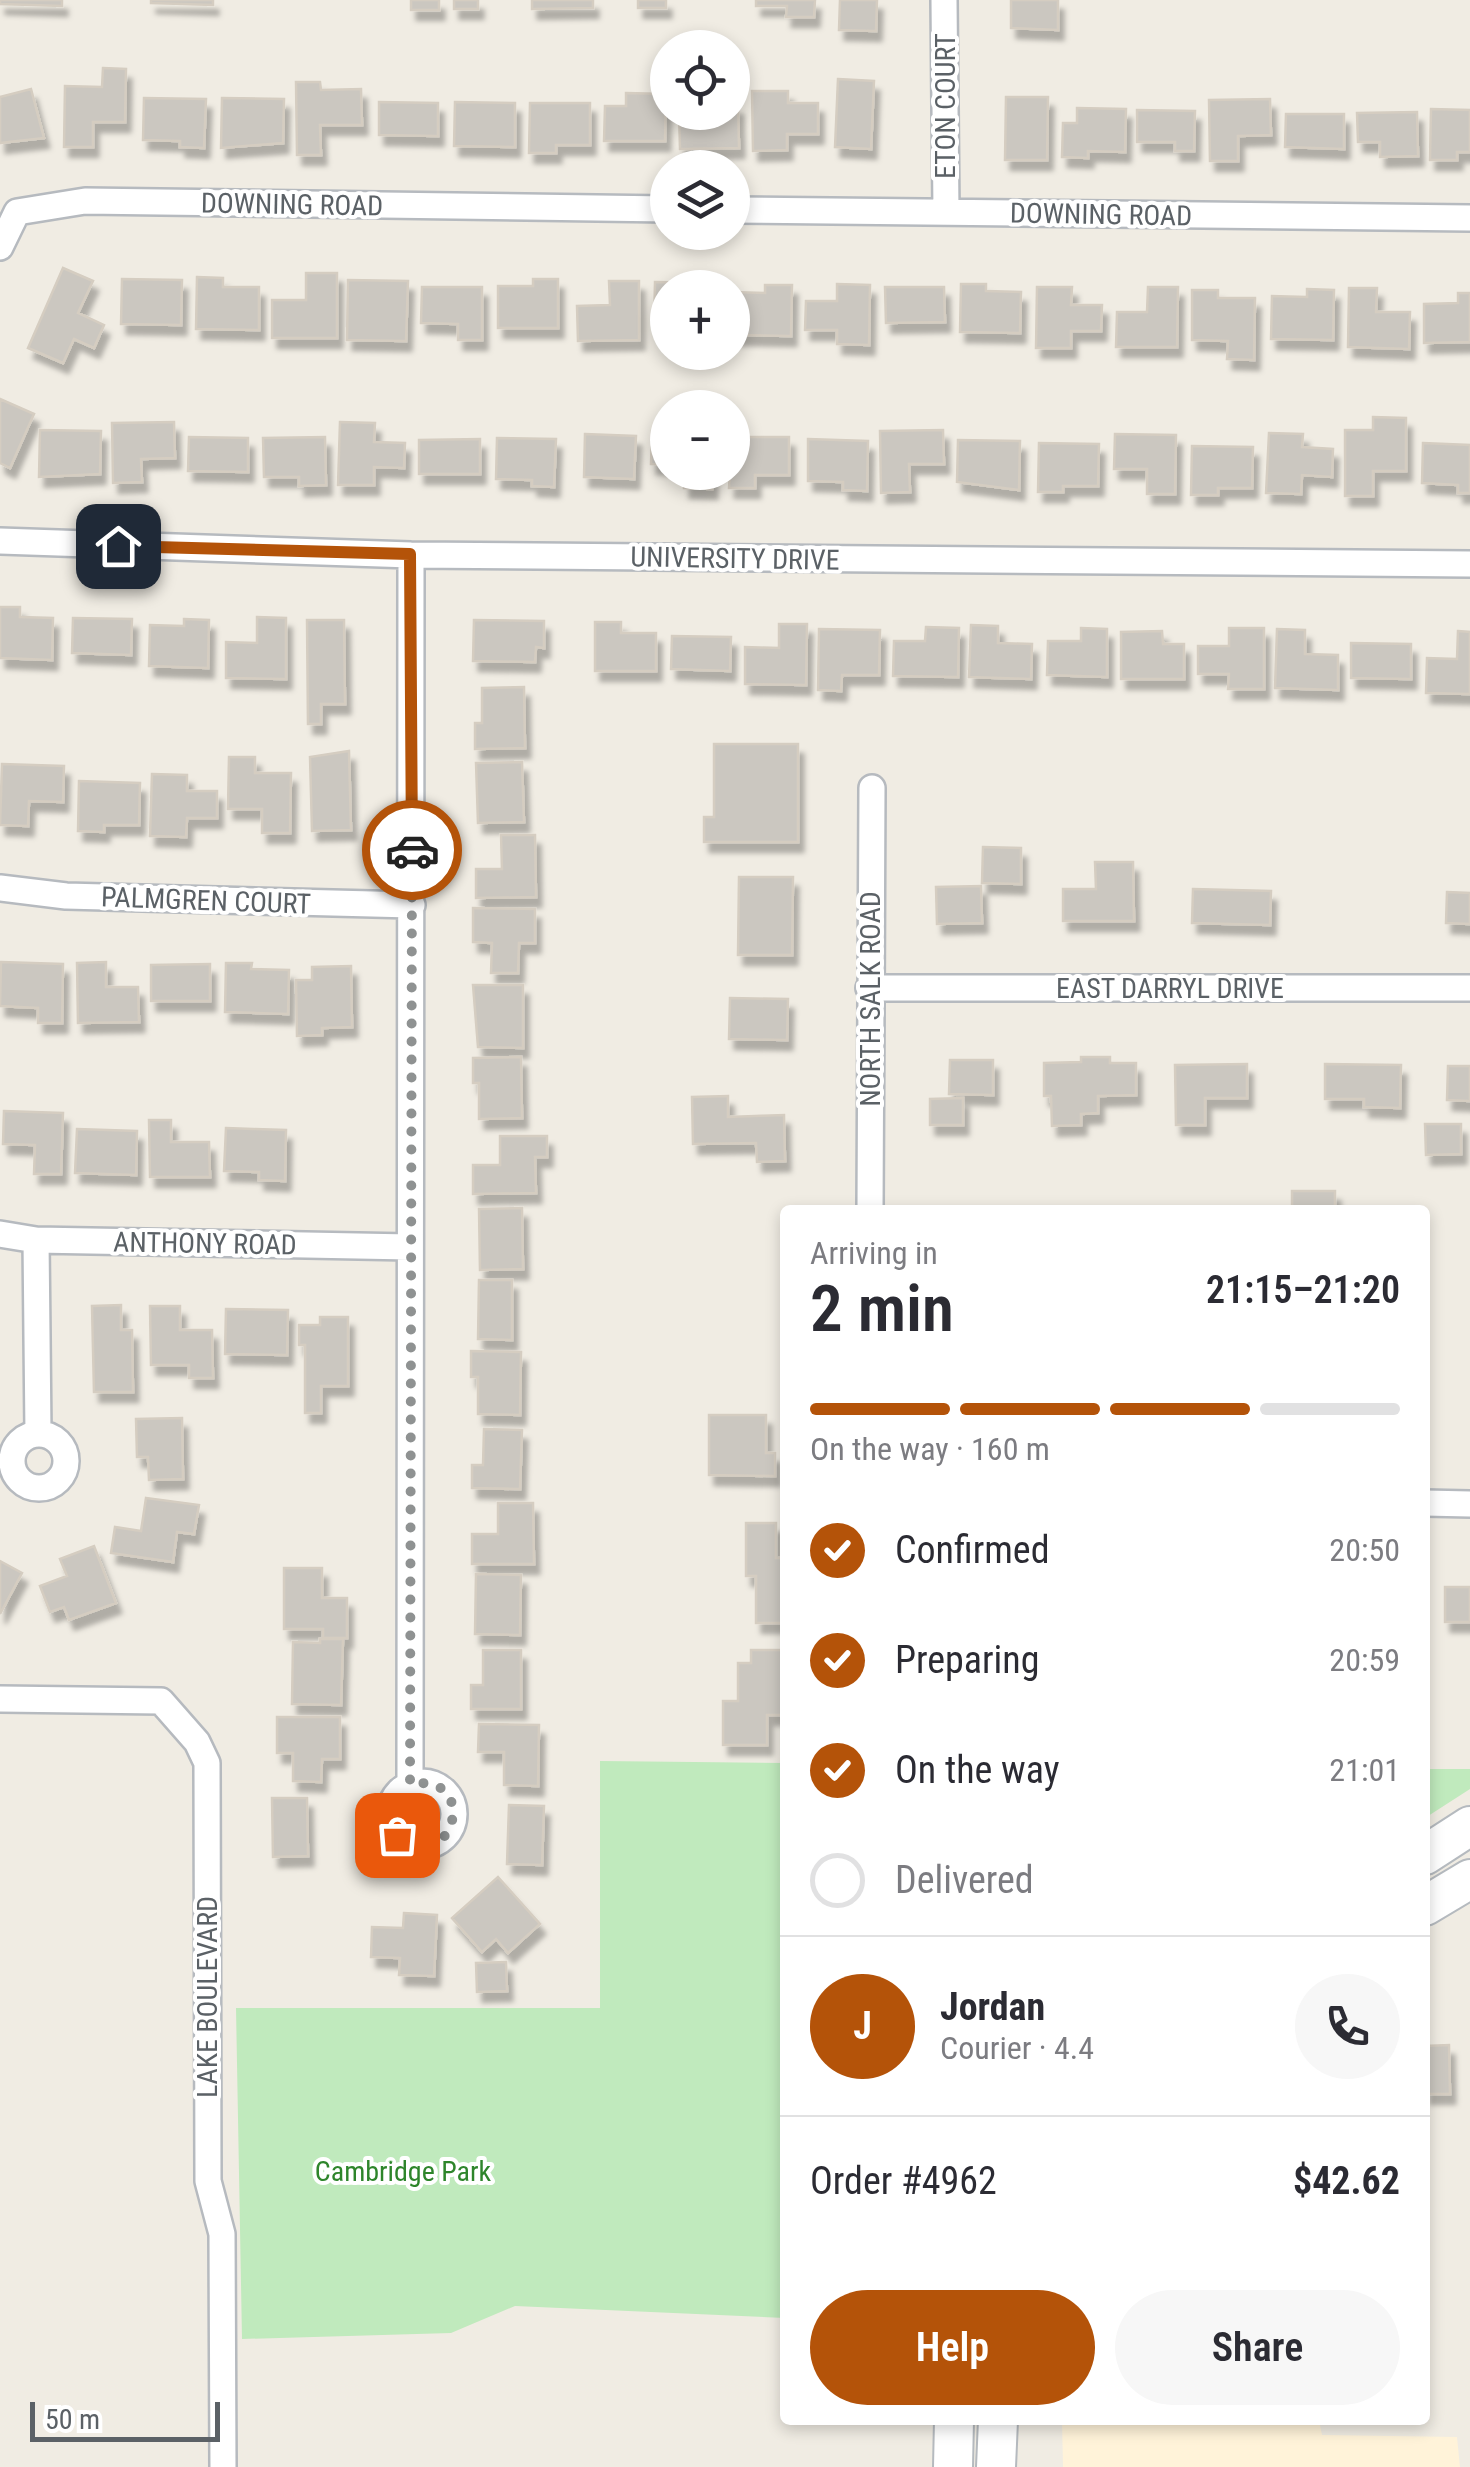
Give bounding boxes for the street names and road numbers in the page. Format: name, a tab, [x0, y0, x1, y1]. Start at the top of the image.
street label: ETON COURT	[929, 33, 962, 179]
street label: DOWNING ROAD	[201, 186, 383, 223]
street label: DOWNING ROAD	[1010, 196, 1192, 233]
street label: UNIVERSITY DRIVE	[630, 540, 840, 577]
street label: PALMGREN COURT	[100, 880, 312, 921]
street label: NORTH SALK ROAD	[854, 891, 887, 1107]
street label: EAST DARRYL DRIVE	[1056, 972, 1284, 1005]
street label: ANTHONY ROAD	[113, 1225, 297, 1262]
street label: LAKE BOULEVARD	[191, 1896, 224, 2098]

